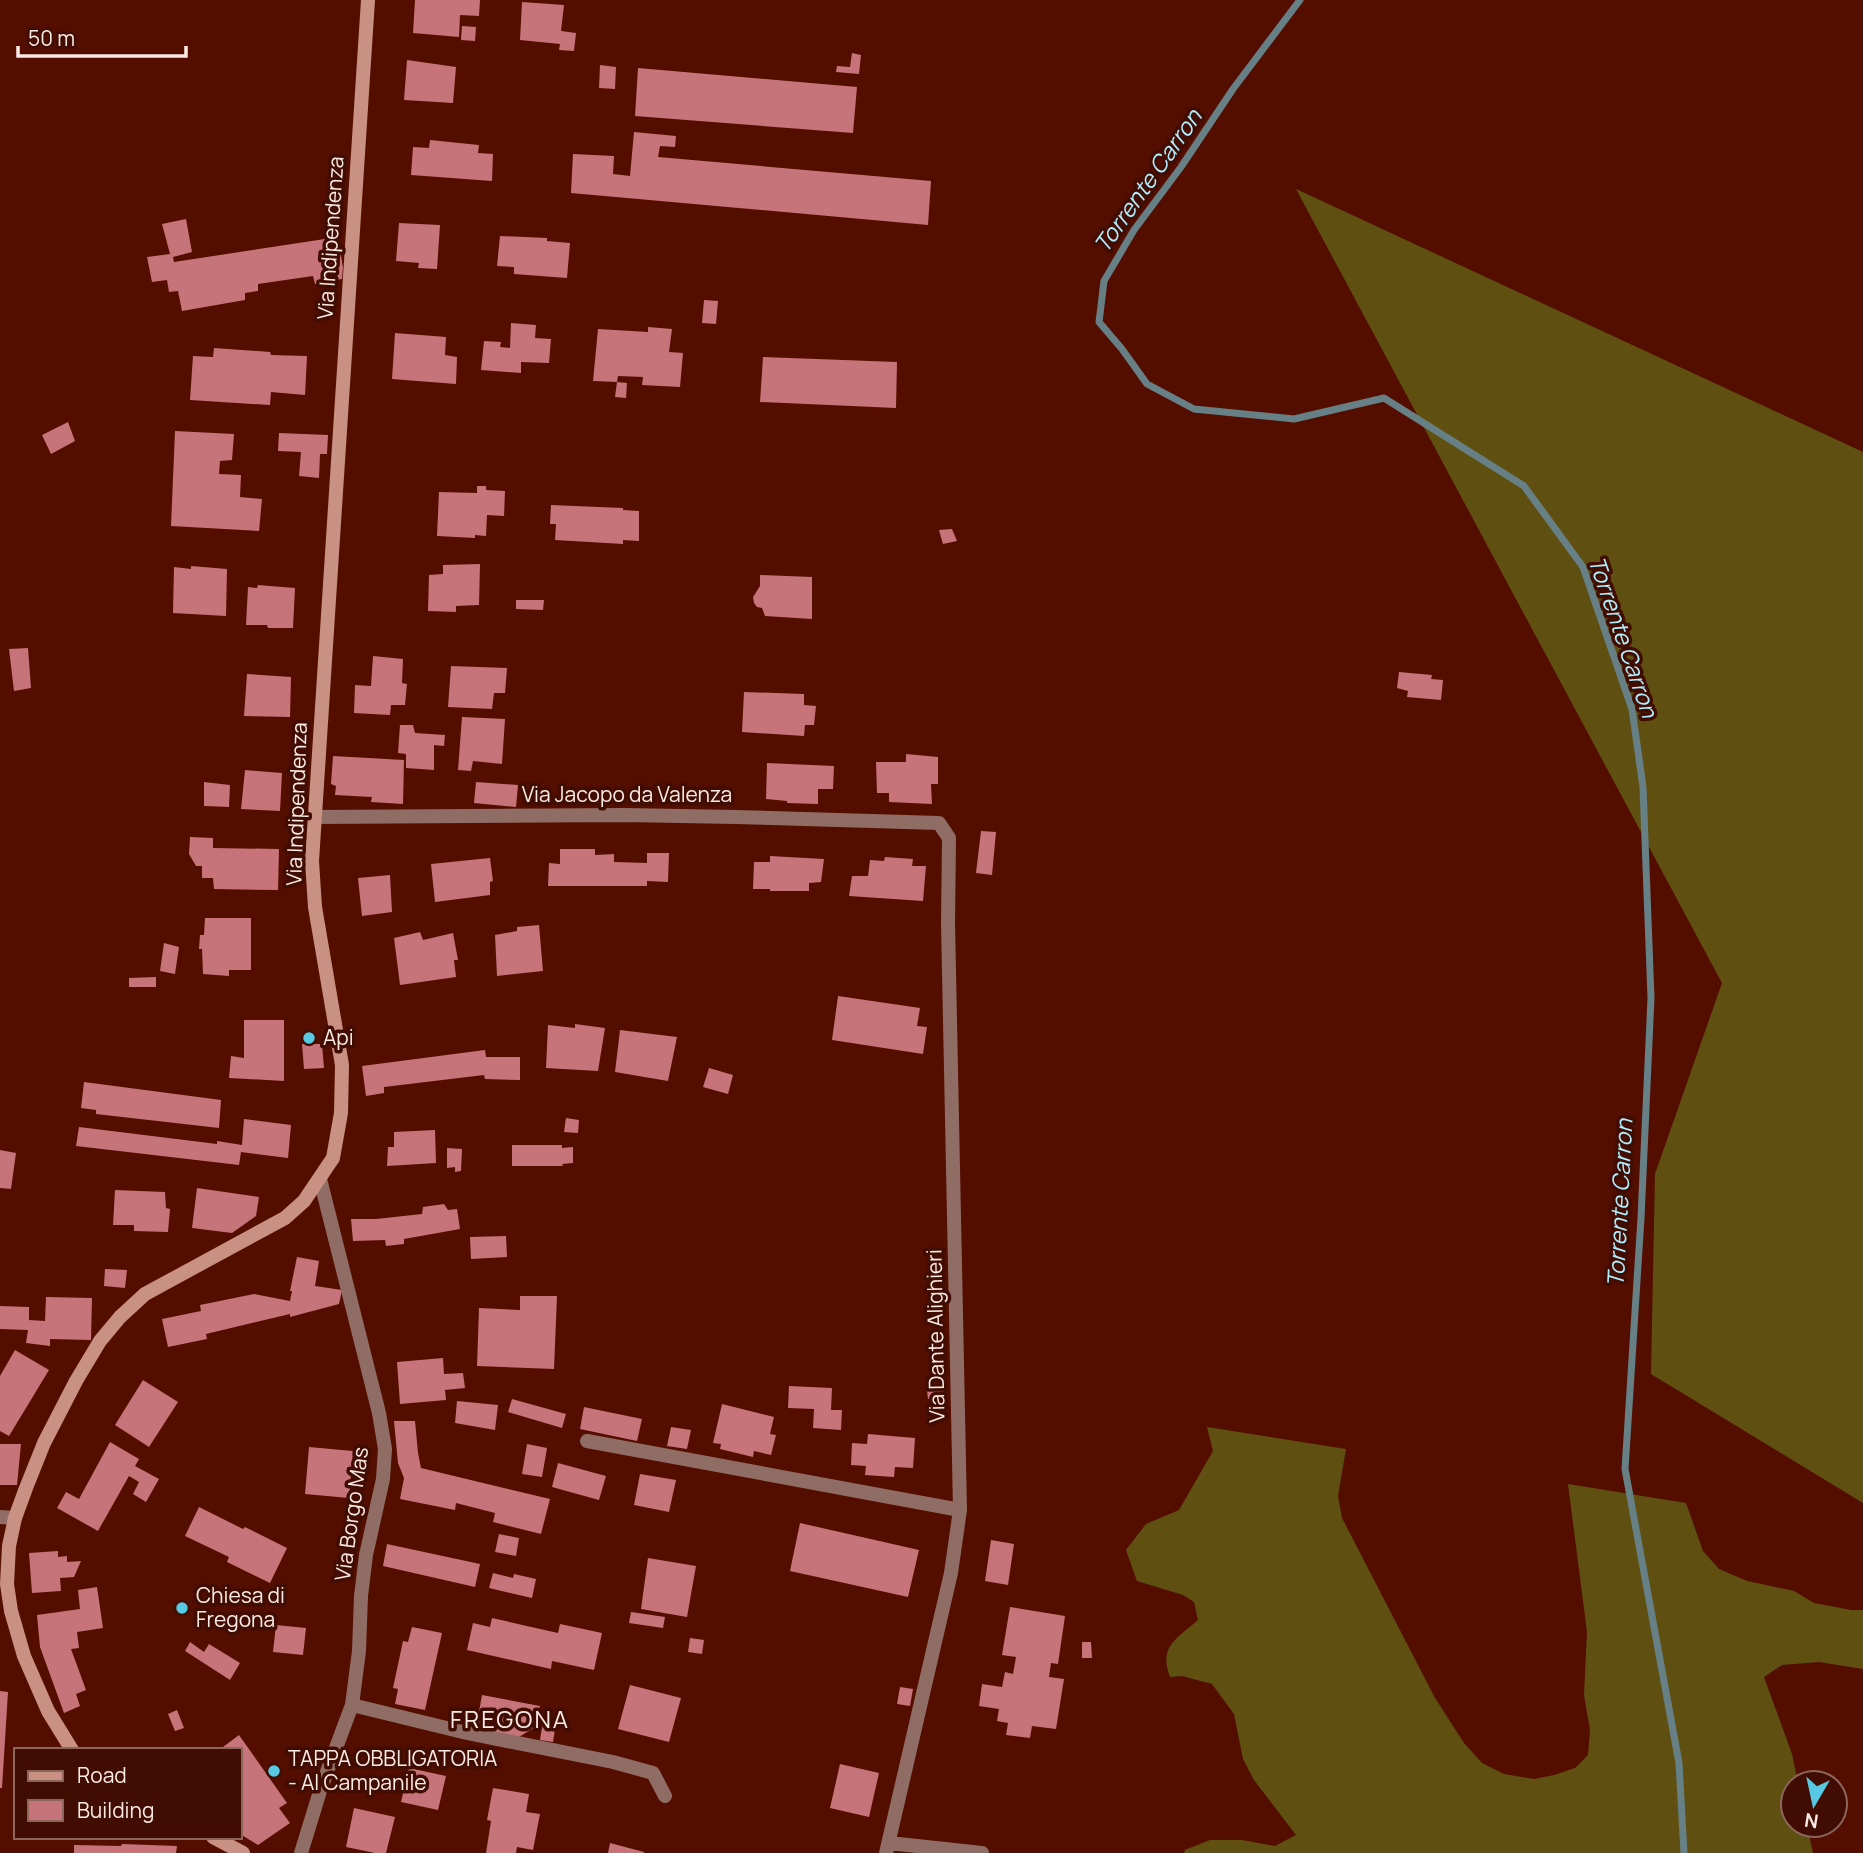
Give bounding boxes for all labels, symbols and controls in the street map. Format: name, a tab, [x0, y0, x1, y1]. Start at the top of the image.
scale bar	[18, 14, 186, 58]
text: 50 m	[28, 24, 75, 52]
water label: Torrente Carron	[1086, 101, 1209, 259]
street label: Via Indipendenza	[310, 155, 350, 320]
water label: Torrente Carron	[1581, 552, 1667, 723]
street label: Via Indipendenza	[279, 722, 313, 886]
street label: Via Jacopo da Valenza	[522, 780, 732, 808]
place label: Api	[323, 1023, 354, 1051]
marker: Api	[301, 1030, 317, 1046]
water label: Torrente Carron	[1599, 1117, 1639, 1288]
street label: Via Dante Alighieri	[919, 1249, 951, 1423]
street label: Via Borgo Mas	[328, 1445, 374, 1583]
place label: Chiesa di Fregona	[196, 1581, 285, 1633]
marker: Chiesa di Fregona	[174, 1600, 190, 1616]
district label: FREGONA	[450, 1702, 570, 1735]
place label: TAPPA OBBLIGATORIA - Al Campanile	[288, 1744, 497, 1796]
legend	[14, 1748, 242, 1839]
text: Road	[77, 1761, 127, 1789]
marker: TAPPA OBBLIGATORIA - Al Campanile	[266, 1763, 282, 1779]
north arrow	[1779, 1769, 1849, 1839]
text: Building	[77, 1796, 154, 1824]
text: N	[1803, 1807, 1820, 1835]

